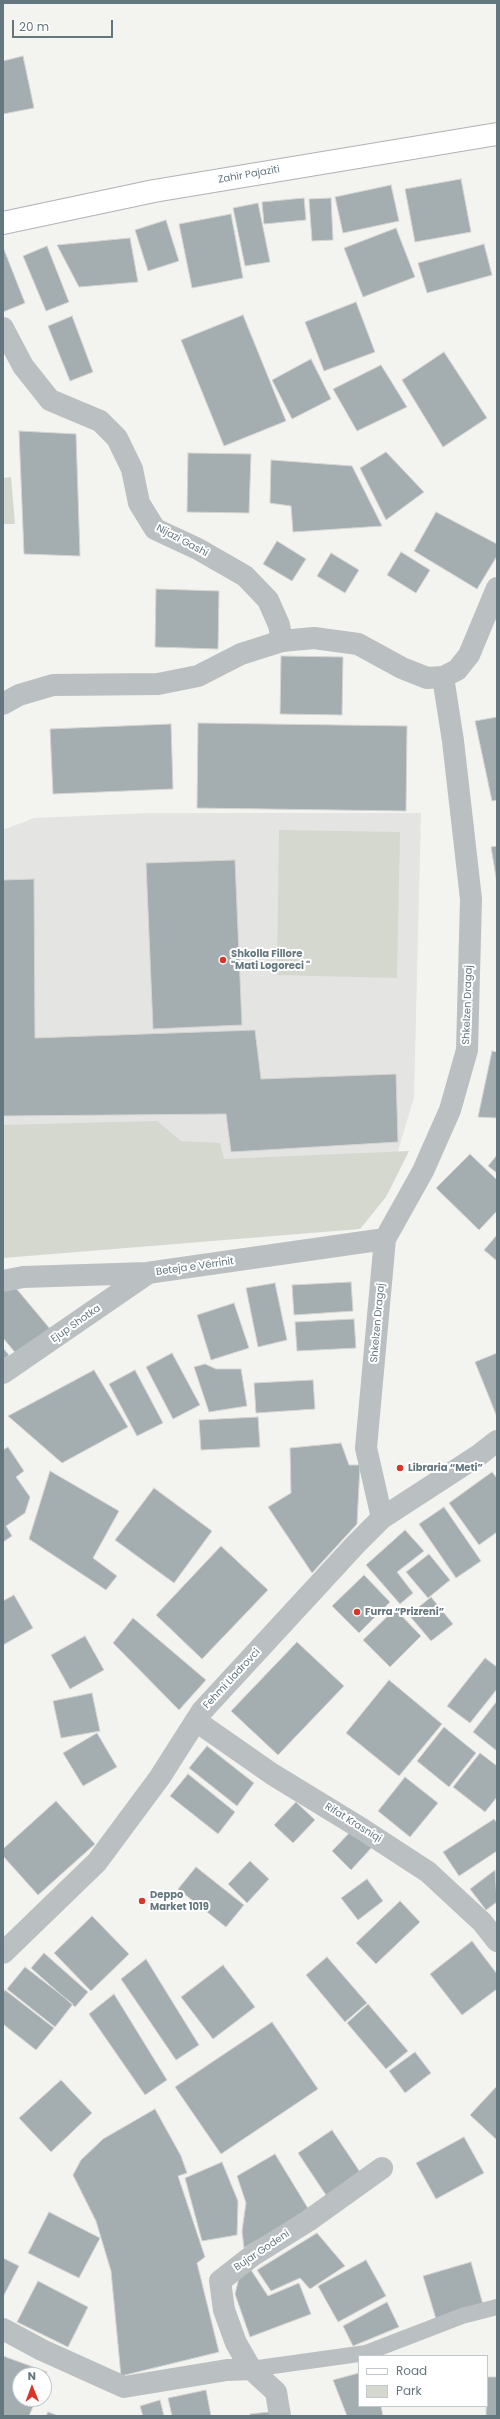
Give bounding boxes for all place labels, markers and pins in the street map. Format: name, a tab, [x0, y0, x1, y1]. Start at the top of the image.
place label: Shkolla Fillore "Mati Logoreci "	[231, 948, 310, 972]
marker: Shkolla Fillore "Mati Logoreci "	[218, 955, 228, 965]
place label: Libraria “Meti”	[408, 1462, 483, 1474]
marker: Libraria “Meti”	[395, 1463, 405, 1473]
place label: Furra “Prizreni”	[365, 1606, 444, 1618]
marker: Furra “Prizreni”	[352, 1607, 362, 1617]
place label: Deppo Market 1019	[150, 1889, 209, 1912]
marker: Deppo Market 1019	[137, 1896, 147, 1906]

